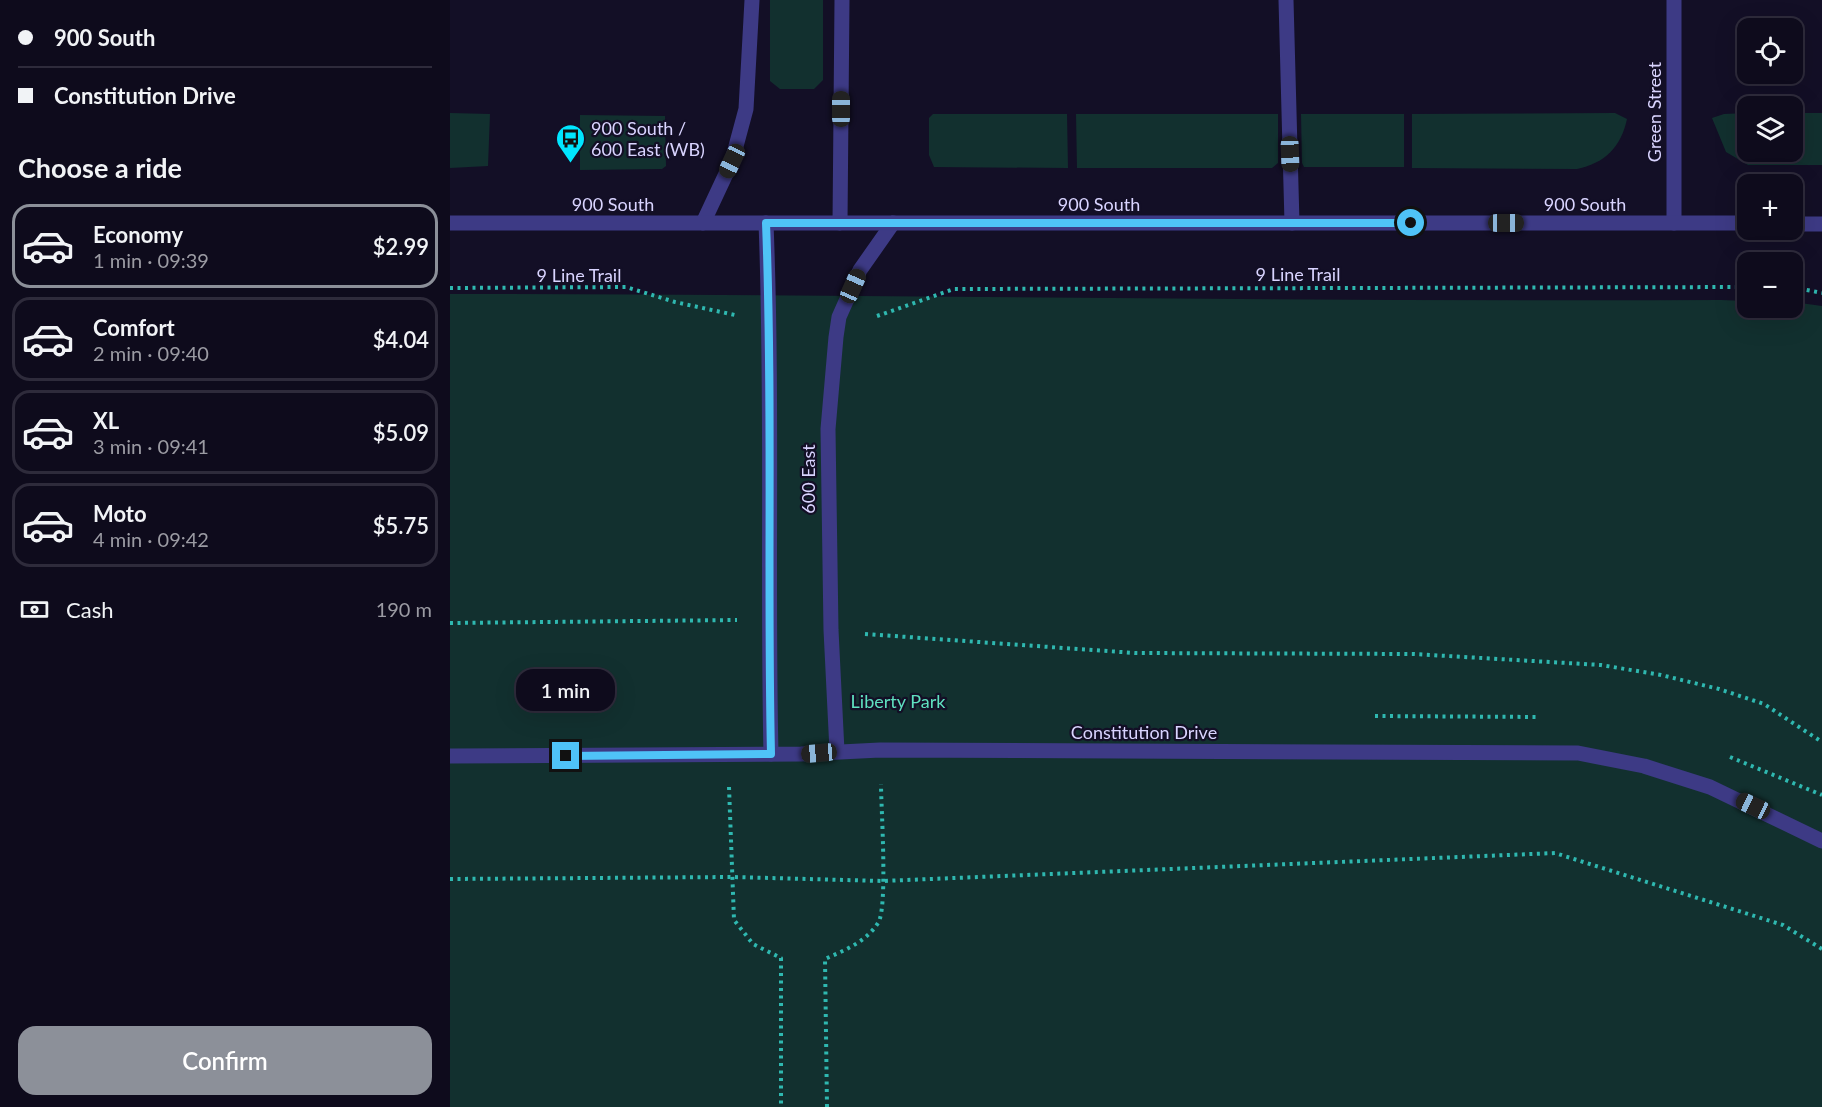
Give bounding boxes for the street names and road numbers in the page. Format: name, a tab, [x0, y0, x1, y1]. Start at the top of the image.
street label: Green Street	[1643, 61, 1665, 162]
street label: 900 South	[572, 193, 654, 215]
street label: 900 South	[1058, 193, 1140, 215]
street label: 900 South	[1544, 193, 1626, 215]
street label: 9 Line Trail	[1256, 263, 1340, 285]
street label: 9 Line Trail	[537, 264, 621, 286]
street label: 600 East	[797, 444, 819, 514]
street label: Constitution Drive	[1071, 721, 1217, 743]

